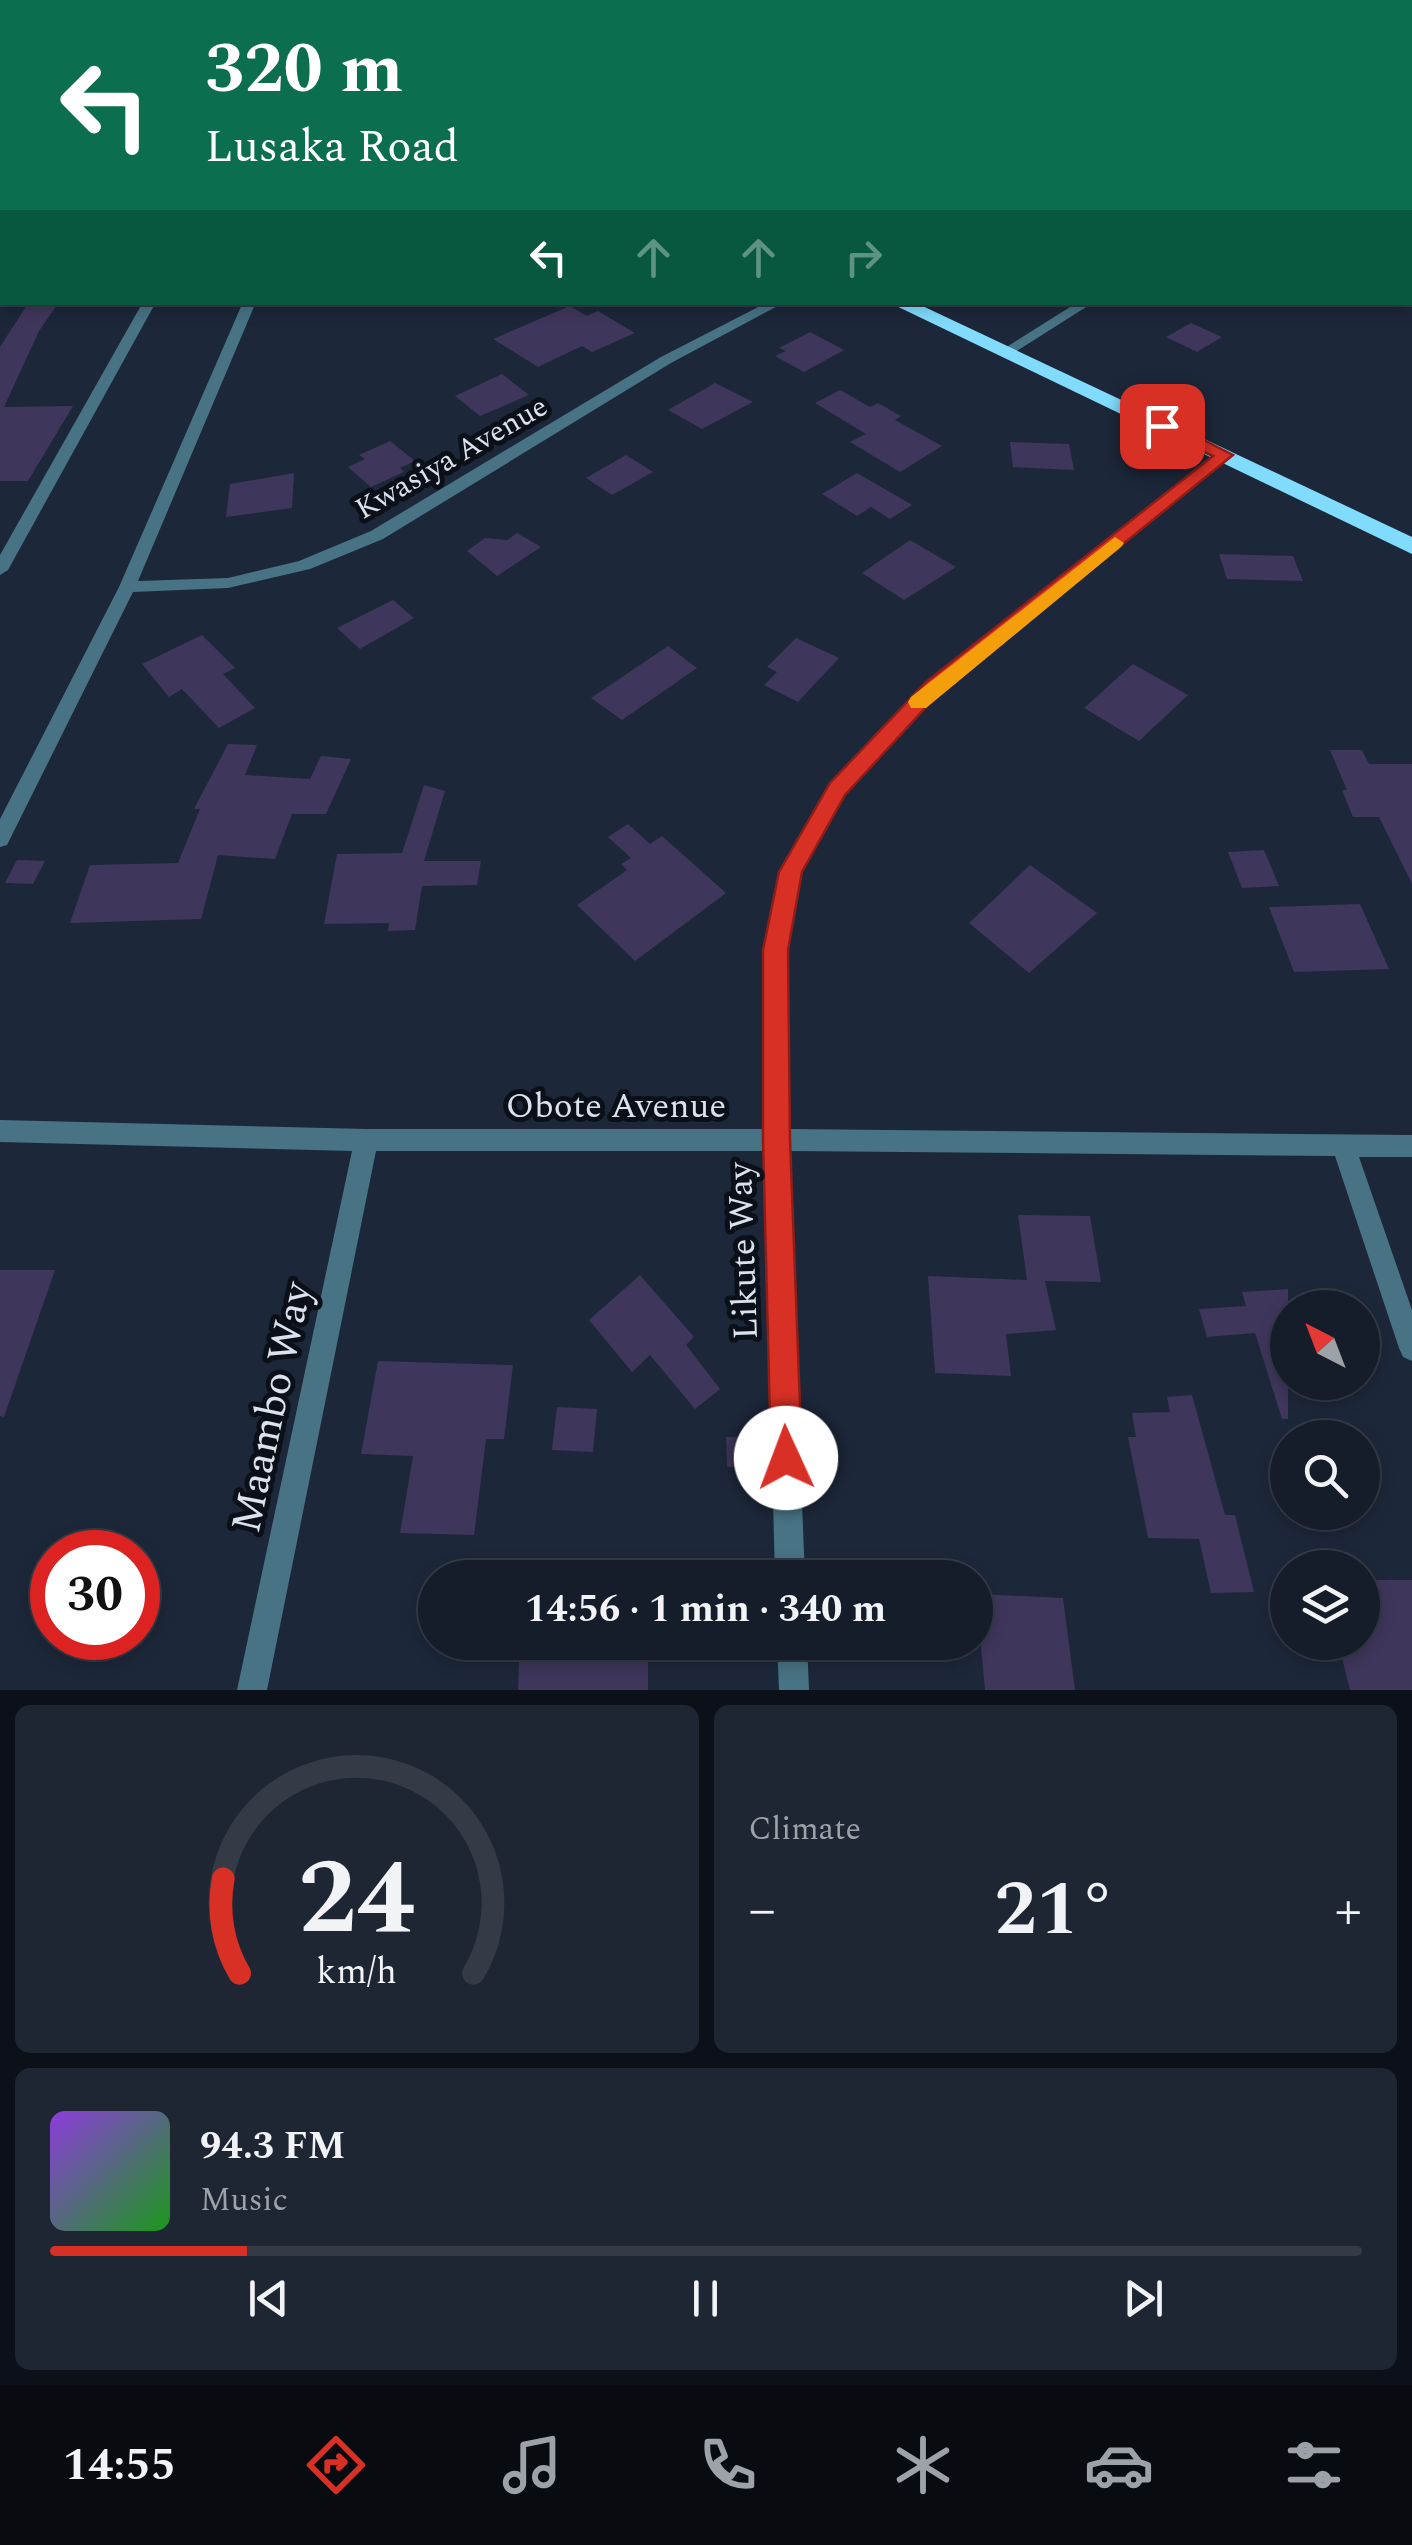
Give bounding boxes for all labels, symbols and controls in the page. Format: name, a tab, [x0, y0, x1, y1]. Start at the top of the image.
text: 320 m	[205, 17, 403, 123]
icon: left	[40, 40, 170, 170]
text: Lusaka Road	[205, 113, 459, 182]
icon: left	[521, 230, 576, 285]
icon: ahead	[626, 230, 681, 285]
icon: ahead	[731, 230, 786, 285]
icon: right	[836, 230, 891, 285]
street label: Kwasiya Avenue	[346, 384, 557, 532]
pin	[1120, 384, 1205, 469]
icon: arrive	[1135, 399, 1190, 454]
street label: Obote Avenue	[506, 1080, 726, 1133]
street label: Likute Way	[714, 1160, 773, 1340]
street label: Maambo Way	[215, 1275, 330, 1539]
north arrow	[1270, 1290, 1380, 1400]
map controls	[1270, 1290, 1380, 1660]
position arrow	[734, 1406, 838, 1510]
button: search	[1270, 1420, 1380, 1530]
speed limit sign: 30	[30, 1530, 160, 1660]
button: layers	[1270, 1550, 1380, 1660]
text: 14:56 · 1 min · 340 m	[525, 1581, 886, 1639]
text: Climate	[749, 1805, 861, 1854]
text: 24	[298, 1821, 415, 1979]
text: 21°	[994, 1854, 1116, 1968]
text: −	[749, 1869, 776, 1952]
text: +	[1334, 1869, 1362, 1952]
text: km/h	[317, 1945, 397, 2000]
text: 94.3 FM	[200, 2118, 345, 2176]
text: Music	[200, 2176, 288, 2225]
icon: previous	[241, 2271, 296, 2326]
icon: pause	[678, 2271, 733, 2326]
icon: next	[1116, 2271, 1171, 2326]
icon: directions	[301, 2430, 371, 2500]
icon: music	[497, 2430, 567, 2500]
icon: phone	[693, 2430, 763, 2500]
icon: climate	[888, 2430, 958, 2500]
icon: car	[1084, 2430, 1154, 2500]
icon: filters	[1279, 2430, 1349, 2500]
text: 14:55	[63, 2431, 176, 2500]

